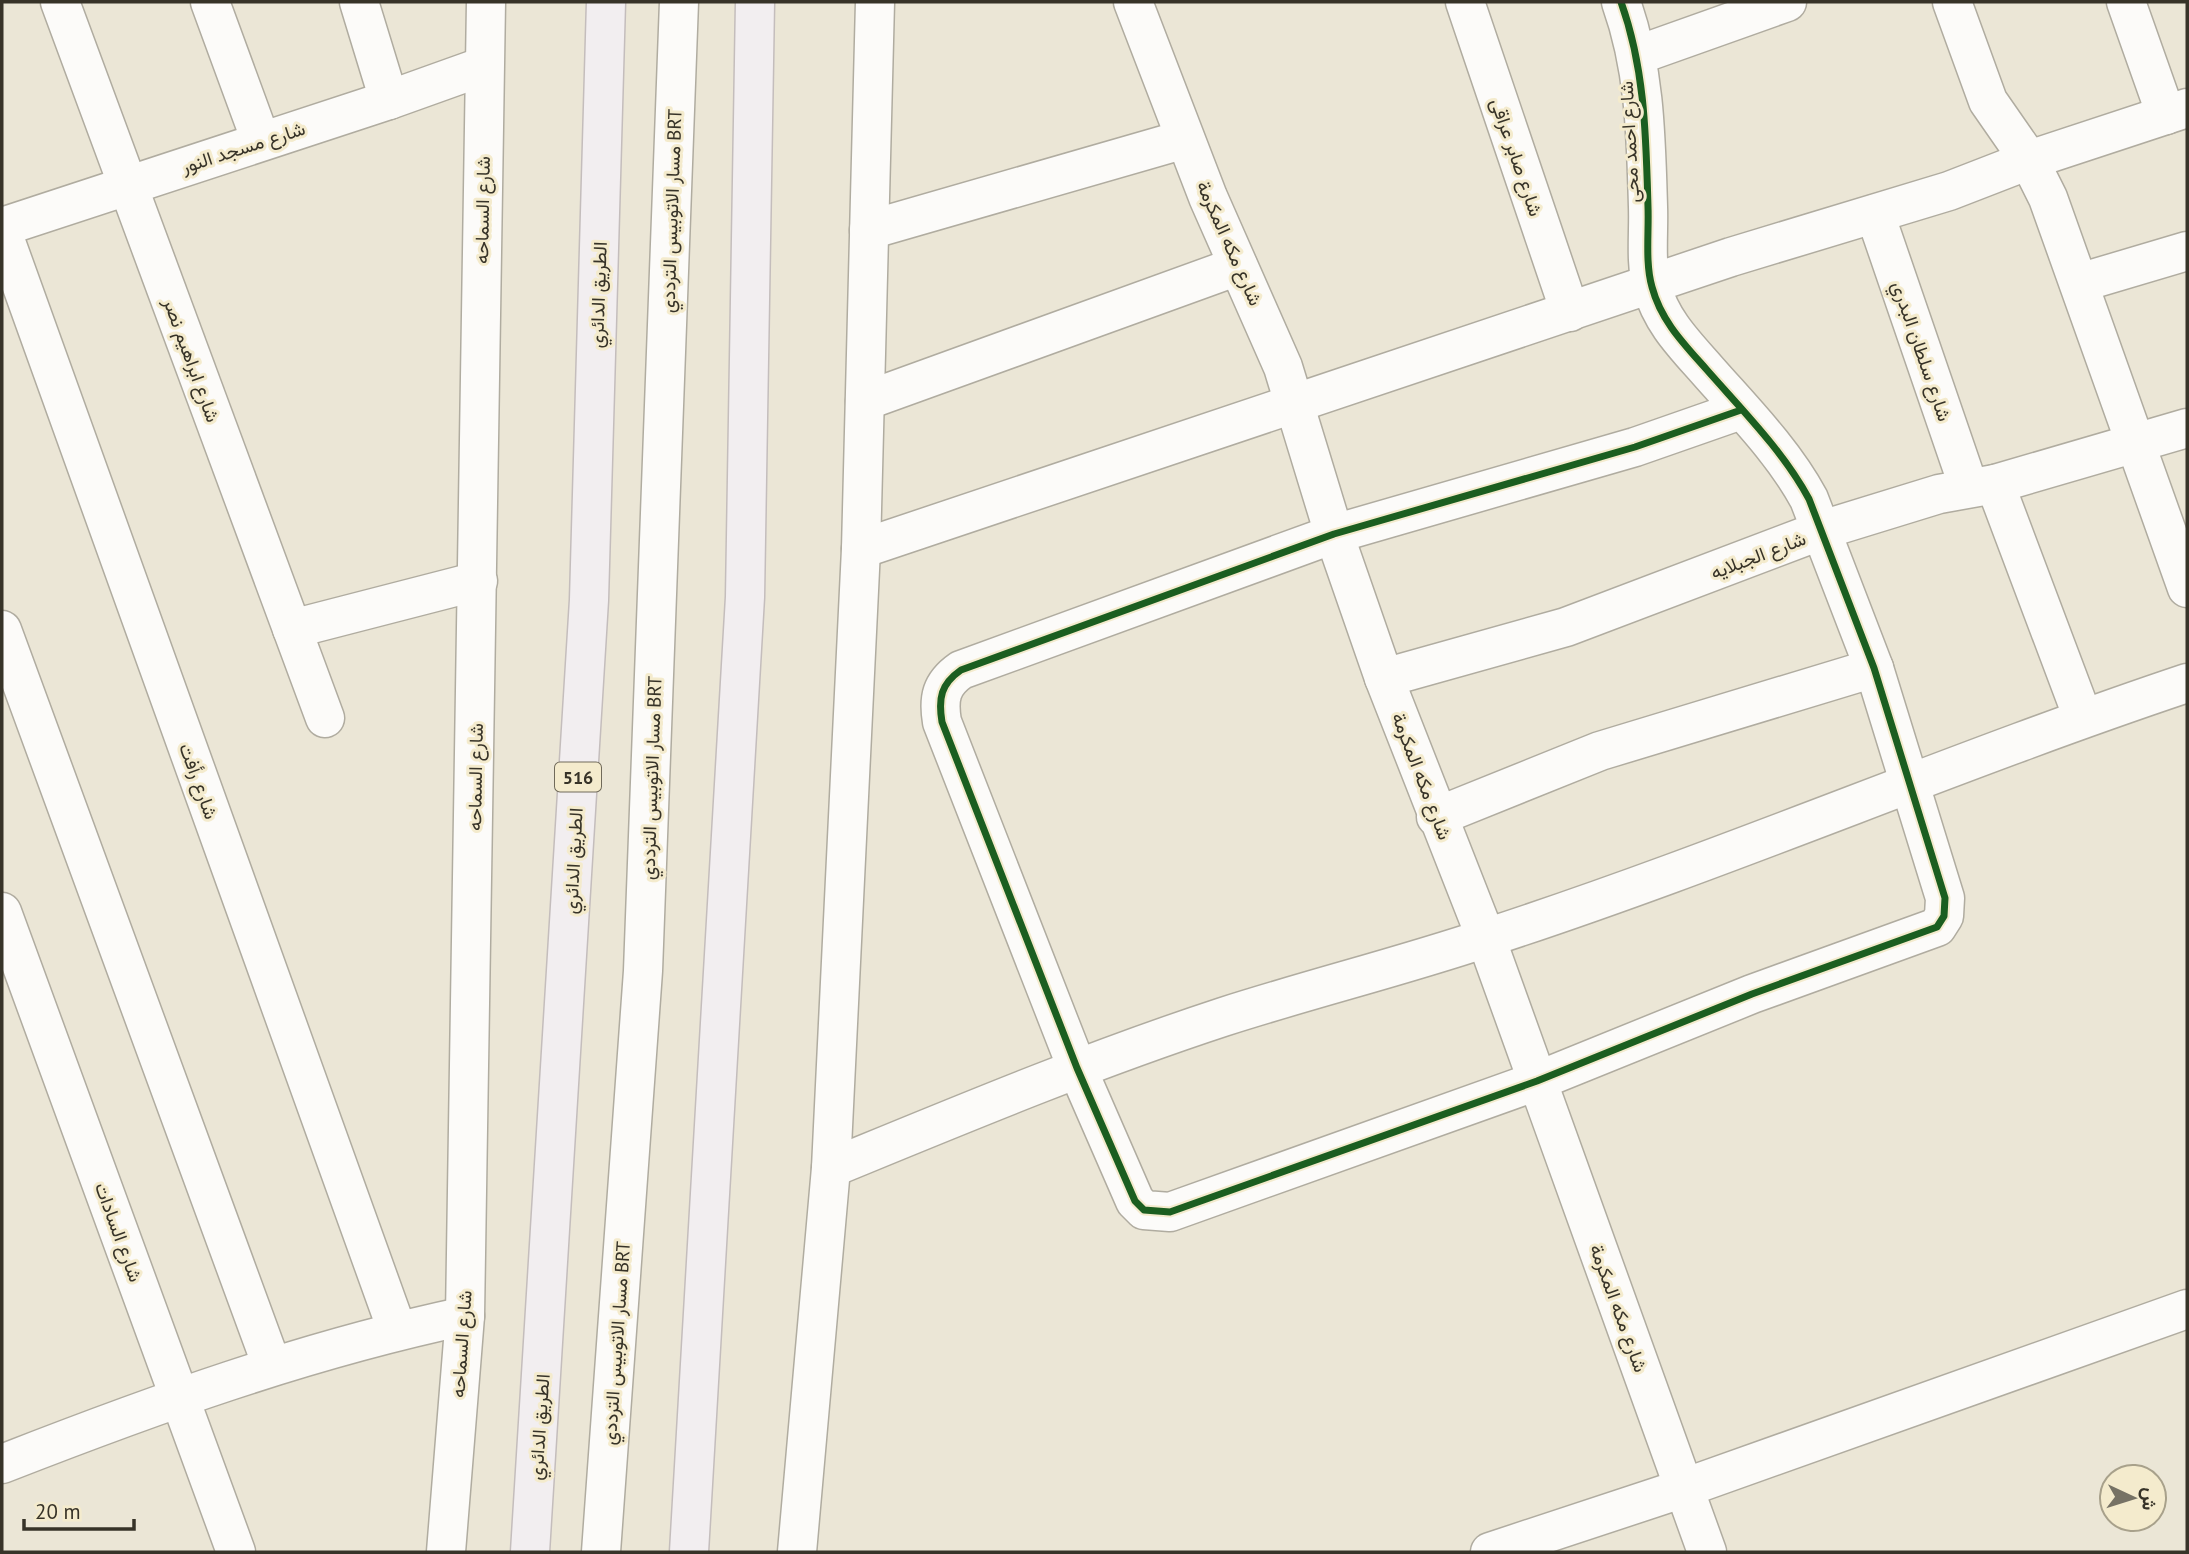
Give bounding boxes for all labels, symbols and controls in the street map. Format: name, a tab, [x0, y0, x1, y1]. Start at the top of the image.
street label: شارع احمد محى	[1614, 80, 1645, 203]
street label: شارع صابر عراقى	[1485, 95, 1548, 220]
street label: مسار الاتوبيس الترددي BRT	[655, 108, 691, 314]
street label: شارع مسجد النور	[177, 116, 308, 180]
street label: شارع السماحه	[469, 156, 496, 264]
street label: شارع مكه المكرمة	[1191, 177, 1268, 310]
street label: الطريق الدائري	[584, 241, 616, 349]
street label: شارع سلطان البدري	[1883, 278, 1957, 425]
street label: شارع ابراهيم نصر	[157, 294, 226, 426]
street label: شارع الجبلايه	[1707, 526, 1809, 585]
street label: مسار الاتوبيس الترددي BRT	[635, 675, 671, 881]
street label: شارع مكه المكرمة	[1386, 709, 1457, 843]
street label: شارع السماحه	[462, 723, 489, 831]
street label: شارع رأفت	[173, 740, 224, 823]
road number: 516	[555, 762, 601, 792]
street label: الطريق الدائري	[558, 807, 592, 915]
street label: شارع السادات	[89, 1179, 148, 1285]
street label: مسار الاتوبيس الترددي BRT	[597, 1240, 639, 1446]
street label: شارع مكه المكرمة	[1584, 1241, 1653, 1376]
street label: شارع السماحه	[445, 1289, 478, 1399]
street label: الطريق الدائري	[523, 1373, 559, 1481]
north arrow	[2098, 1463, 2168, 1533]
text: ش	[2137, 1487, 2163, 1512]
scale bar	[24, 1488, 135, 1532]
text: 20 m	[35, 1498, 81, 1525]

